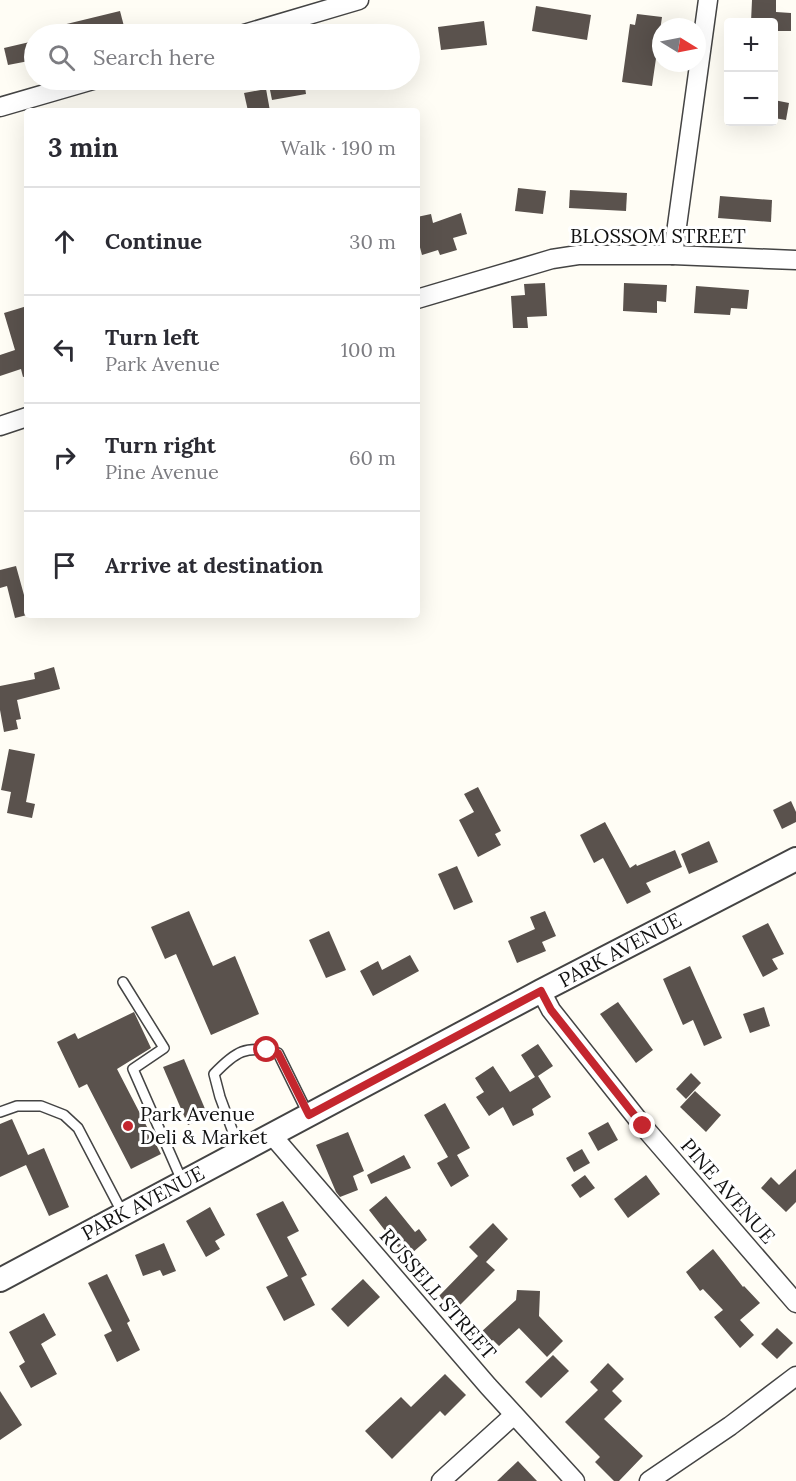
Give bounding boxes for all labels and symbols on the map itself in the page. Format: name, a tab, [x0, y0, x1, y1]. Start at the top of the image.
north arrow	[652, 18, 706, 72]
street label: BLOSSOM STREET	[570, 223, 746, 248]
street label: PARK AVENUE	[554, 907, 685, 992]
route start	[253, 1036, 279, 1062]
place label: Park Avenue Deli & Market	[140, 1101, 268, 1149]
route end	[629, 1112, 655, 1138]
marker: Park Avenue Deli & Market	[121, 1119, 135, 1133]
street label: PINE AVENUE	[676, 1133, 781, 1249]
street label: PARK AVENUE	[77, 1160, 208, 1245]
street label: RUSSELL STREET	[375, 1223, 502, 1364]

